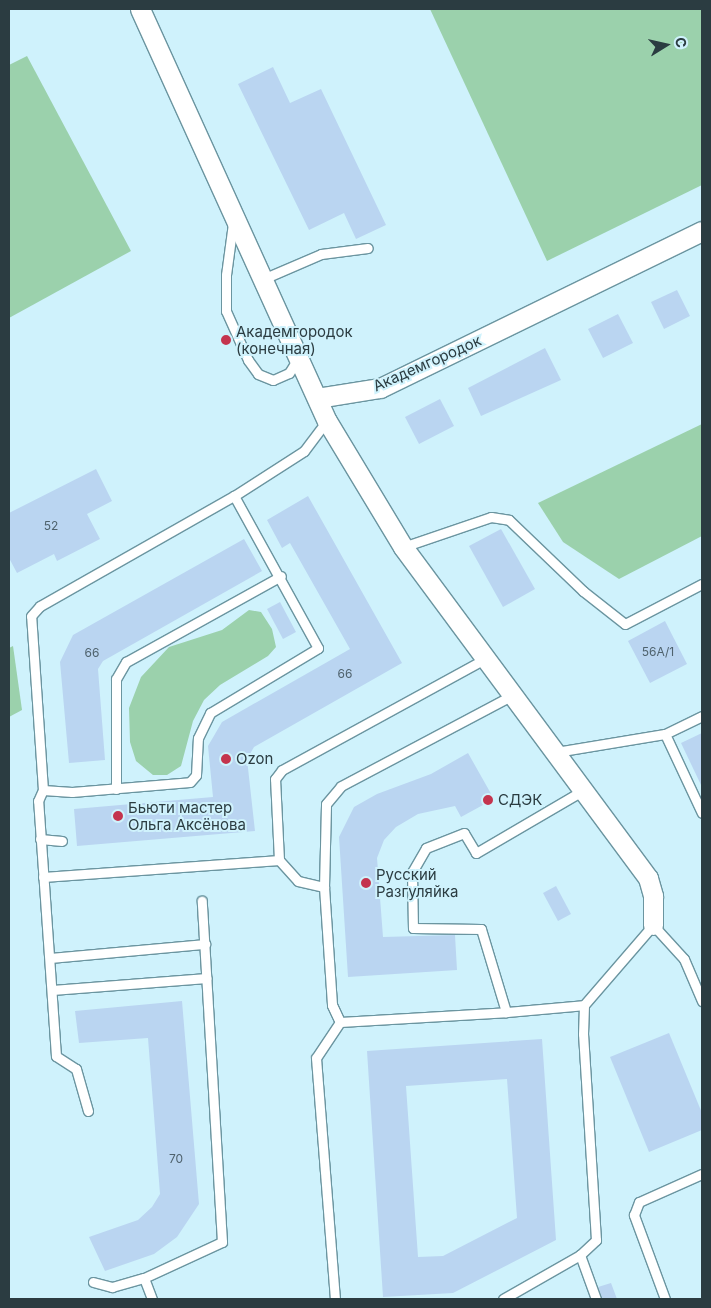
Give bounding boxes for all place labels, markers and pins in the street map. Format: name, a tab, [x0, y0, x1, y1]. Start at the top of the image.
place label: Академгородок (конечная)	[236, 322, 353, 357]
marker: Академгородок (конечная)	[220, 334, 232, 346]
place label: Ozon	[236, 750, 273, 768]
marker: Ozon	[220, 753, 232, 765]
place label: СДЭК	[498, 791, 542, 809]
marker: СДЭК	[482, 794, 494, 806]
place label: Бьюти мастер Oльга Аксёнова	[128, 798, 246, 833]
marker: Бьюти мастер Oльга Аксёнова	[112, 810, 124, 822]
place label: Русский Разгуляйка	[376, 865, 458, 900]
marker: Русский Разгуляйка	[360, 877, 372, 889]

